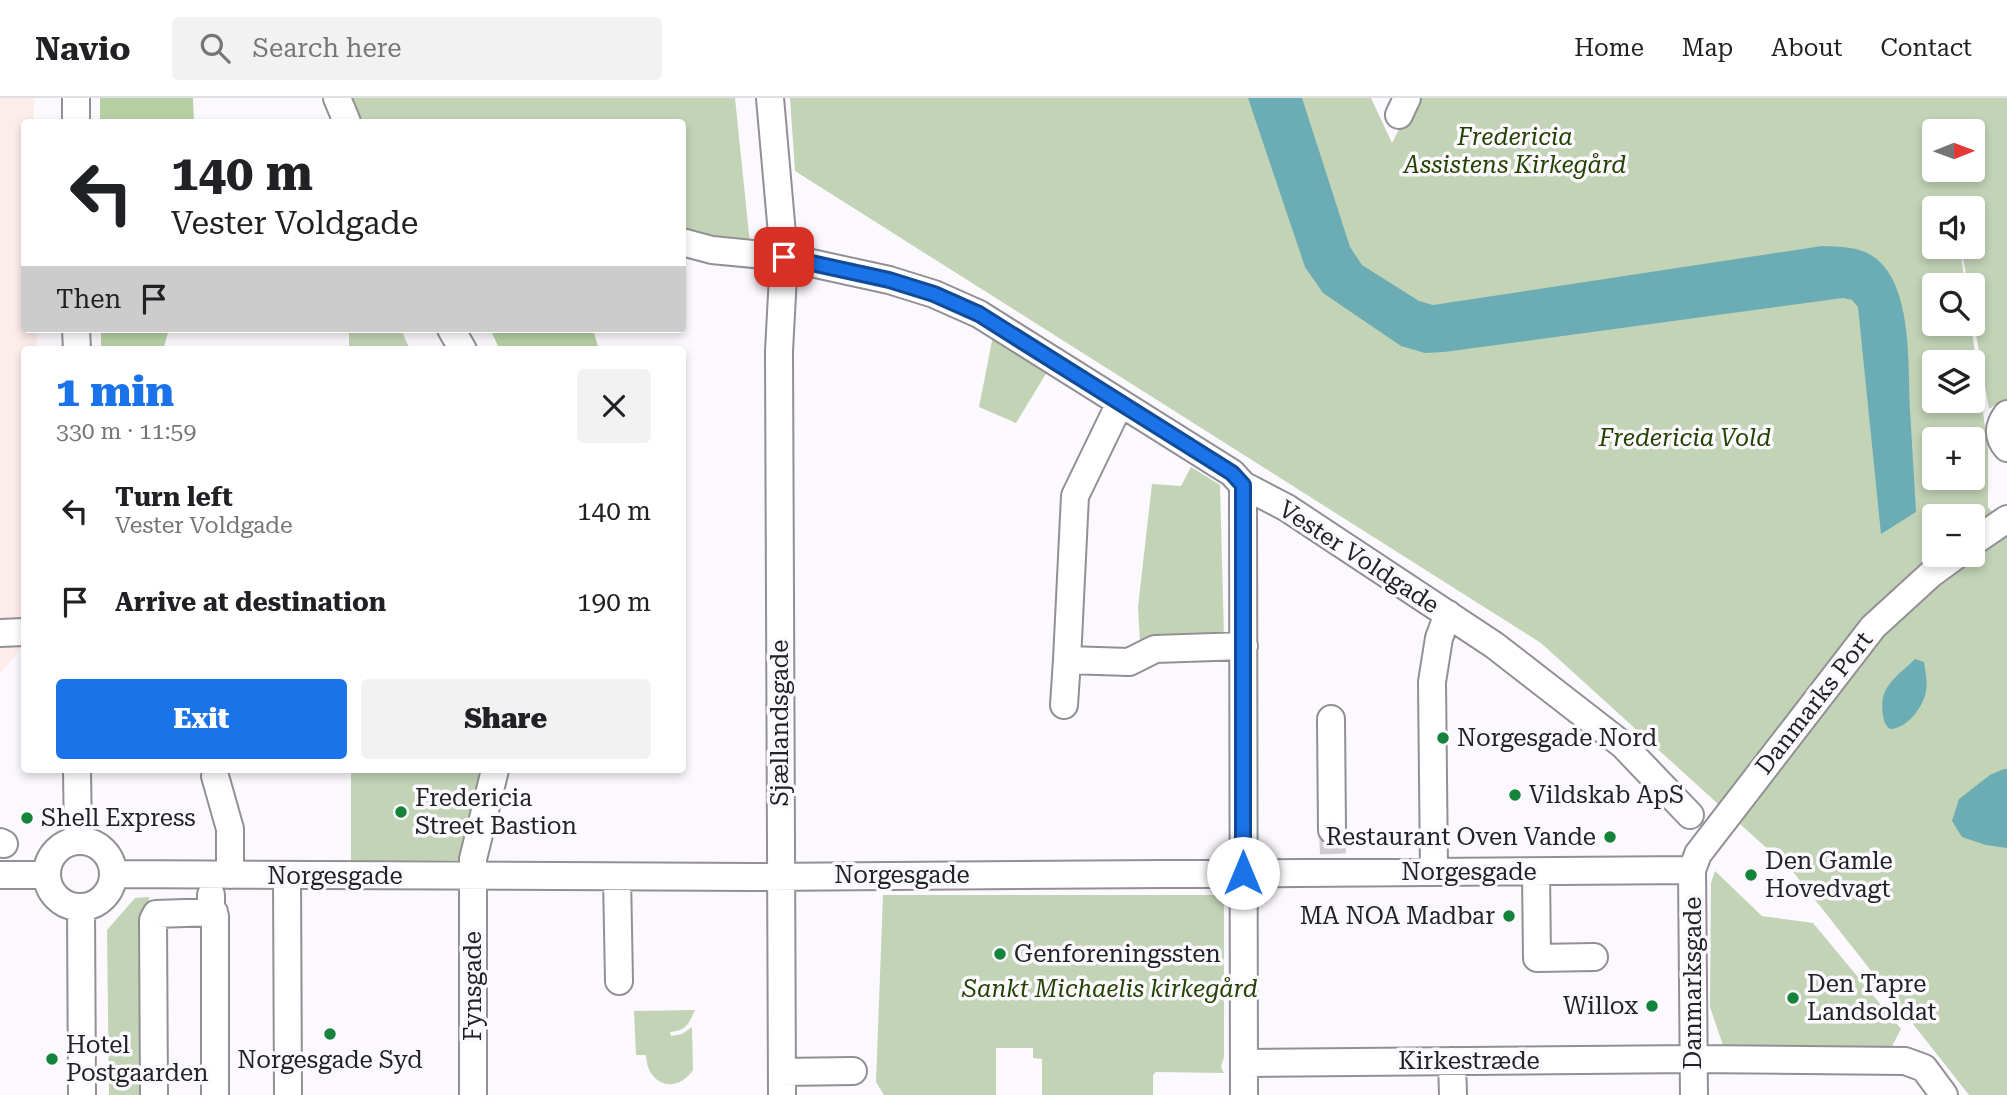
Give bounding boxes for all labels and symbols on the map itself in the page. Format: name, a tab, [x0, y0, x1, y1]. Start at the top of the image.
north arrow	[1922, 119, 1984, 182]
park label: Fredericia Assistens Kirkegård	[1402, 123, 1626, 179]
pin	[754, 227, 814, 287]
park label: Fredericia Vold	[1598, 424, 1771, 452]
street label: Vester Voldgade	[1274, 495, 1444, 619]
street label: Danmarks Port	[1750, 626, 1878, 780]
street label: Sjællandsgade	[766, 640, 794, 806]
place label: Norgesgade Nord	[1457, 724, 1657, 752]
marker: Norgesgade Nord	[1435, 730, 1451, 746]
place label: Vildskab ApS	[1529, 781, 1684, 809]
place label: Fredericia Street Bastion	[415, 784, 577, 840]
marker: Vildskab ApS	[1507, 787, 1523, 803]
place label: Shell Express	[41, 804, 196, 832]
marker: Fredericia Street Bastion	[393, 804, 409, 820]
marker: Shell Express	[19, 810, 35, 826]
place label: Restaurant Oven Vande	[1326, 823, 1596, 851]
marker: Restaurant Oven Vande	[1602, 829, 1618, 845]
position arrow	[1206, 836, 1280, 910]
place label: Den Gamle Hovedvagt	[1765, 847, 1893, 903]
street label: Norgesgade	[1401, 858, 1537, 886]
street label: Norgesgade	[834, 861, 970, 889]
street label: Norgesgade	[267, 862, 403, 890]
marker: Den Gamle Hovedvagt	[1743, 867, 1759, 883]
street label: Danmarksgade	[1679, 897, 1707, 1069]
place label: MA NOA Madbar	[1300, 902, 1495, 930]
marker: MA NOA Madbar	[1501, 908, 1517, 924]
street label: Fynsgade	[459, 931, 487, 1041]
place label: Genforeningssten	[1014, 940, 1221, 968]
marker: Genforeningssten	[992, 946, 1008, 962]
place label: Den Tapre Landsoldat	[1807, 970, 1937, 1026]
park label: Sankt Michaelis kirkegård	[961, 975, 1258, 1003]
marker: Den Tapre Landsoldat	[1785, 990, 1801, 1006]
place label: Willox	[1563, 992, 1638, 1020]
marker: Willox	[1644, 998, 1660, 1014]
marker: Norgesgade Syd	[322, 1026, 338, 1042]
place label: Hotel Postgaarden	[66, 1031, 209, 1087]
place label: Norgesgade Syd	[237, 1046, 423, 1074]
street label: Kirkestræde	[1398, 1047, 1540, 1075]
marker: Hotel Postgaarden	[44, 1051, 60, 1067]

